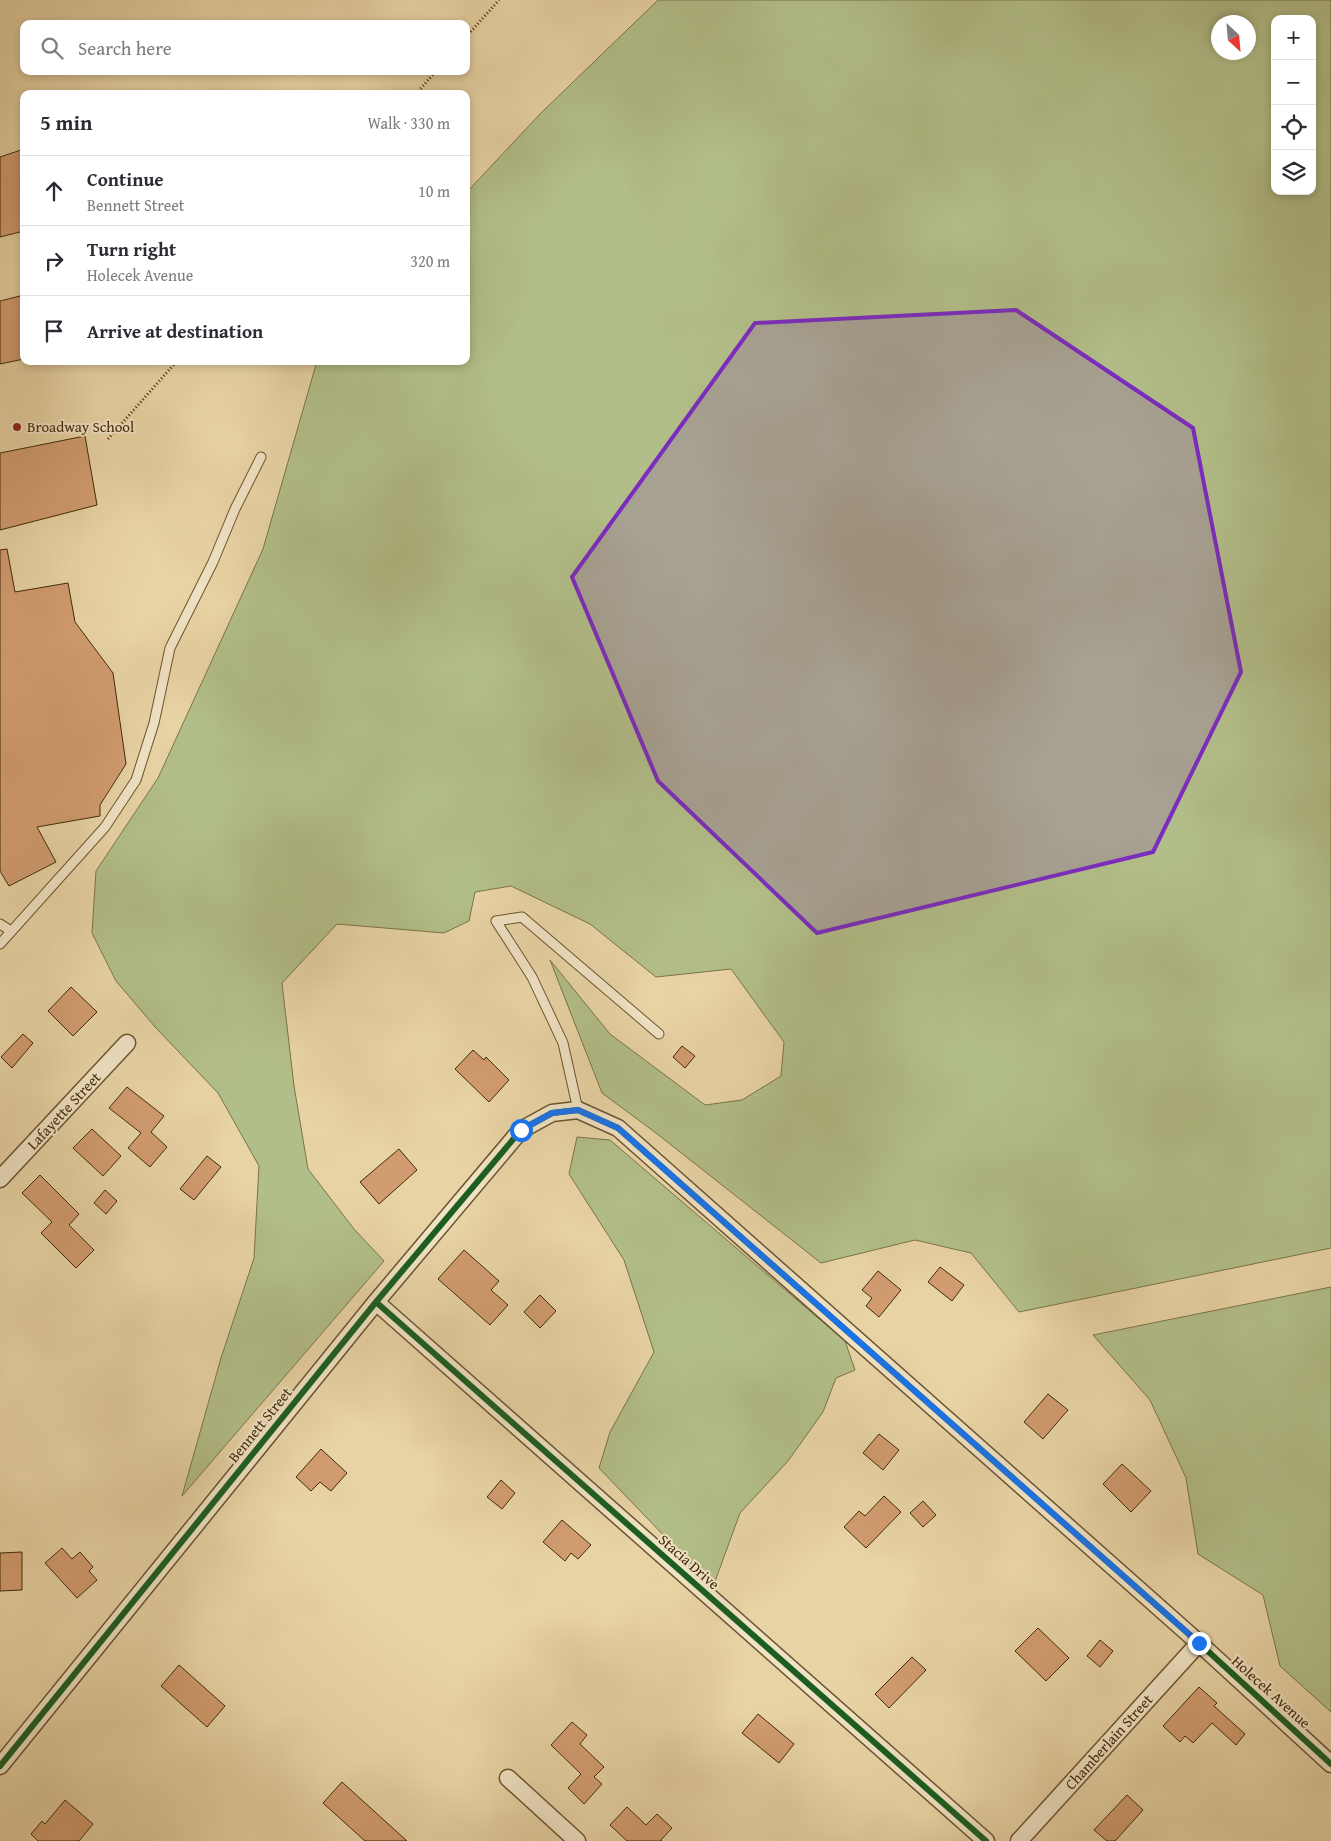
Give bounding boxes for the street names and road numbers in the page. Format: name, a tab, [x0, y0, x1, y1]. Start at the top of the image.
street label: Lafayette Street	[22, 1067, 106, 1154]
street label: Bennett Street	[223, 1382, 297, 1467]
street label: Stacia Drive	[654, 1529, 724, 1594]
street label: Holecek Avenue	[1227, 1651, 1315, 1733]
street label: Chamberlain Street	[1060, 1689, 1158, 1794]

